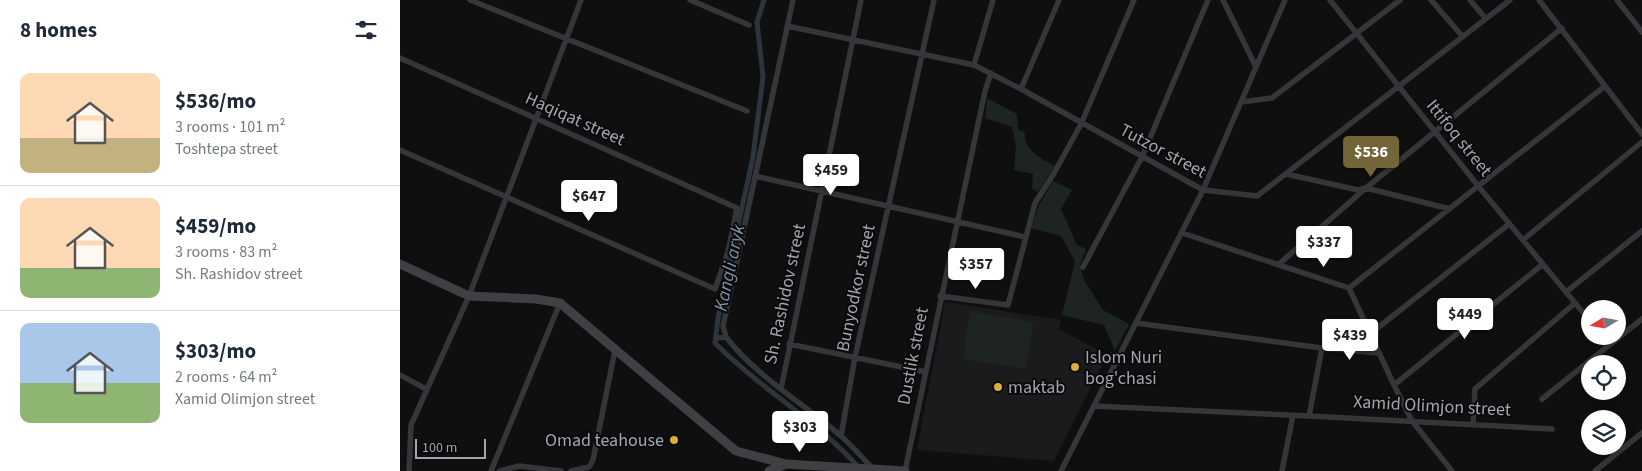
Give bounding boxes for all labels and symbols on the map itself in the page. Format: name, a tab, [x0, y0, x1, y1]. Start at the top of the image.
street label: Haqiqat street	[521, 86, 629, 152]
street label: Ittifoq street	[1420, 94, 1498, 182]
street label: Tutzor street	[1115, 118, 1211, 184]
pin: $536	[1341, 136, 1401, 178]
pin: $459	[801, 154, 861, 196]
pin: $647	[559, 180, 619, 222]
water label: Kangli aryk	[708, 221, 753, 314]
street label: Sh. Rashidov street	[758, 221, 812, 367]
street label: Bunyodkor street	[830, 222, 882, 354]
pin: $337	[1294, 226, 1354, 268]
pin: $357	[946, 248, 1006, 290]
pin: $449	[1435, 298, 1495, 340]
north arrow	[1581, 300, 1626, 345]
street label: Dustlik street	[891, 305, 935, 407]
pin: $439	[1320, 318, 1380, 361]
place label: Islom Nuri bog'chasi	[1085, 345, 1162, 391]
marker: Islom Nuri bog'chasi	[1069, 361, 1081, 373]
place label: maktab	[1008, 375, 1065, 400]
marker: maktab	[992, 381, 1004, 393]
street label: Xamid Olimjon street	[1353, 389, 1511, 423]
pin: $303	[770, 410, 830, 453]
place label: Omad teahouse	[545, 428, 664, 453]
marker: Omad teahouse	[668, 434, 680, 446]
scale bar	[415, 436, 486, 459]

